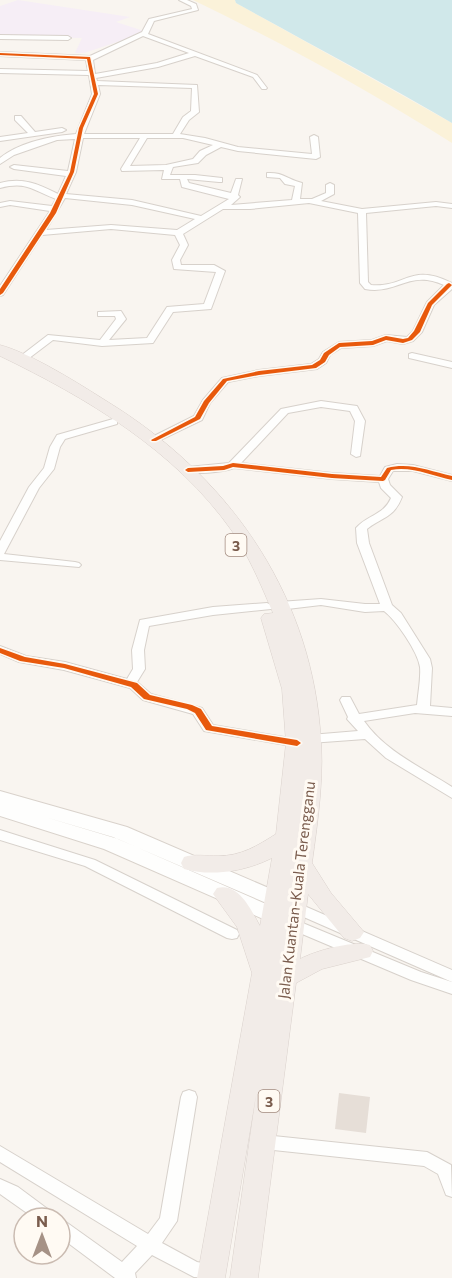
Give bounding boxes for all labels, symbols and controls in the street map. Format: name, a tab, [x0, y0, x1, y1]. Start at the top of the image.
road number: 3	[226, 534, 246, 556]
street label: Jalan Kuantan-Kuala Terengganu	[274, 780, 318, 1000]
road number: 3	[258, 1090, 280, 1112]
north arrow	[12, 1206, 72, 1266]
text: N	[36, 1211, 48, 1230]

